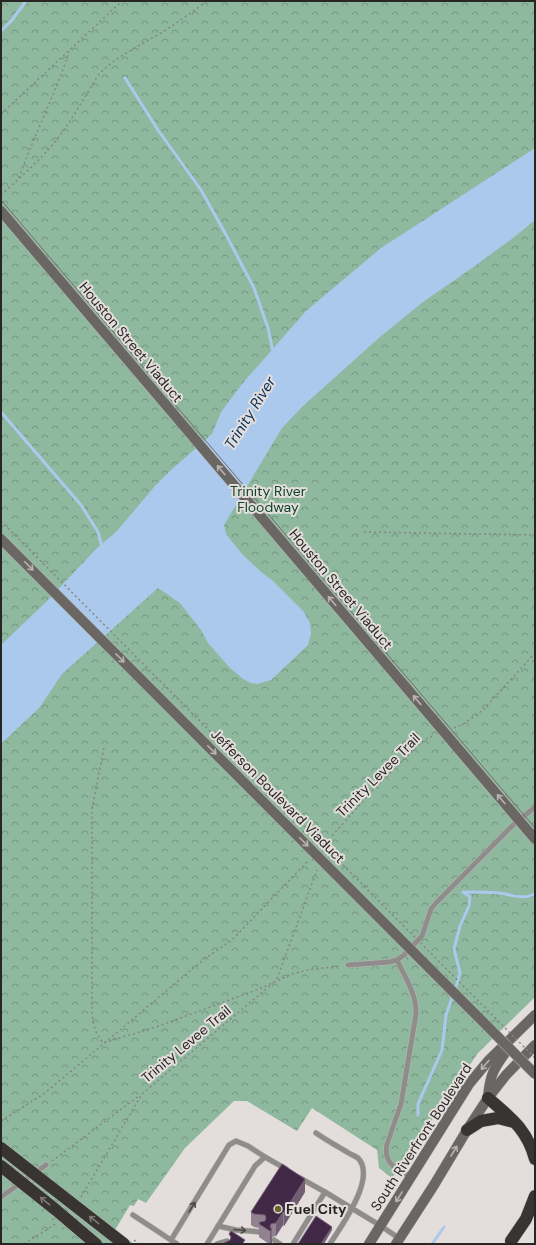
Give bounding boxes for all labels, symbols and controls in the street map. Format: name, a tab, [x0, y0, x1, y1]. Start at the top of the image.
street label: Houston Street Viaduct	[75, 278, 187, 406]
water label: Trinity River	[220, 372, 280, 453]
one-way arrow	[216, 464, 225, 475]
park label: Trinity River Floodway	[230, 482, 306, 516]
street label: Houston Street Viaduct	[285, 525, 397, 653]
one-way arrow	[24, 561, 33, 571]
one-way arrow	[328, 595, 337, 606]
one-way arrow	[115, 653, 125, 663]
one-way arrow	[412, 694, 421, 705]
street label: Jefferson Boulevard Viaduct	[207, 725, 349, 867]
street label: Trinity Levee Trail	[332, 729, 424, 821]
one-way arrow	[207, 745, 217, 755]
one-way arrow	[496, 793, 505, 804]
one-way arrow	[299, 837, 309, 847]
street label: Trinity Levee Trail	[137, 1001, 235, 1087]
one-way arrow	[481, 1059, 490, 1070]
street label: South Riverfront Boulevard	[366, 1060, 476, 1214]
one-way arrow	[451, 1145, 459, 1157]
one-way arrow	[394, 1191, 402, 1203]
one-way arrow	[39, 1196, 50, 1205]
place label: Fuel City	[286, 1200, 347, 1218]
one-way arrow	[188, 1201, 196, 1213]
marker: Fuel City	[273, 1204, 283, 1214]
one-way arrow	[88, 1216, 99, 1224]
one-way arrow	[233, 1226, 246, 1234]

